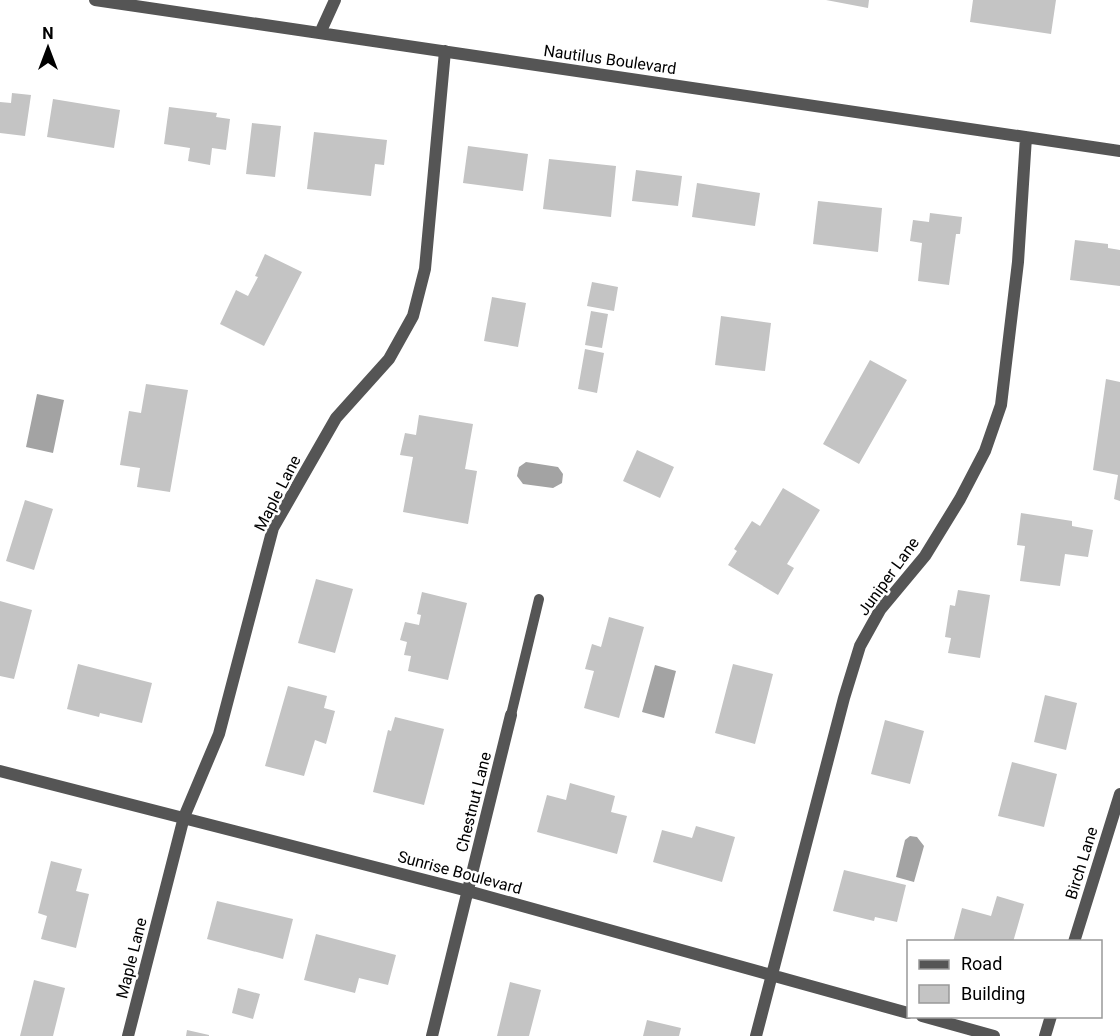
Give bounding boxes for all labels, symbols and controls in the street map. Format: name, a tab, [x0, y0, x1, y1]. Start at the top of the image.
north arrow	[18, 18, 78, 78]
text: N	[42, 24, 54, 43]
street label: Nautilus Boulevard	[542, 41, 678, 78]
street label: Maple Lane	[250, 452, 305, 534]
street label: Juniper Lane	[854, 534, 923, 619]
street label: Chestnut Lane	[452, 750, 495, 854]
street label: Birch Lane	[1061, 825, 1102, 902]
street label: Sunrise Boulevard	[396, 847, 524, 898]
street label: Maple Lane	[112, 916, 151, 1001]
legend	[907, 940, 1102, 1018]
text: Road	[961, 953, 1002, 974]
text: Building	[961, 983, 1025, 1004]

